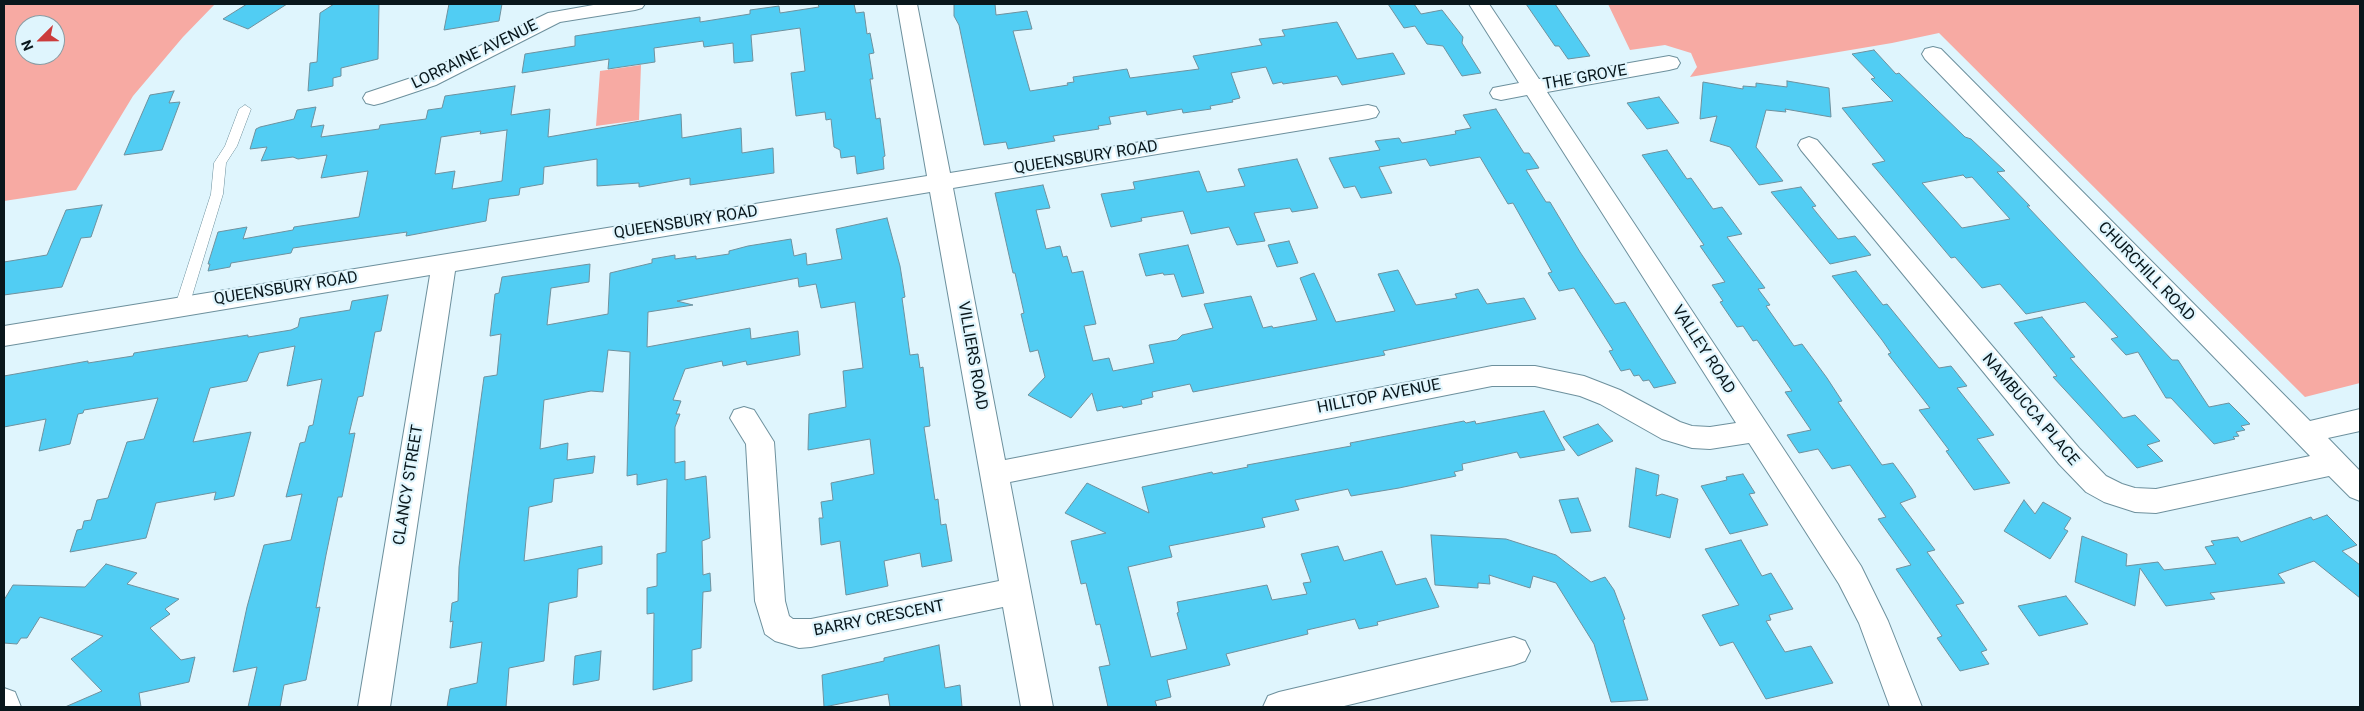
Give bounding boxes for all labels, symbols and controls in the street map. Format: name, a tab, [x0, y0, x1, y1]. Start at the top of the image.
north arrow	[15, 15, 65, 65]
street label: LORRAINE AVENUE	[409, 16, 541, 94]
text: N	[18, 38, 36, 53]
street label: THE GROVE	[1542, 61, 1628, 95]
street label: QUEENSBURY ROAD	[1013, 137, 1159, 179]
street label: QUEENSBURY ROAD	[613, 202, 759, 244]
street label: CHURCHILL ROAD	[2094, 218, 2198, 326]
street label: QUEENSBURY ROAD	[213, 268, 359, 310]
street label: VILLIERS ROAD	[953, 300, 991, 412]
street label: VALLEY ROAD	[1667, 302, 1739, 398]
street label: NAMBUCCA PLACE	[1978, 350, 2082, 470]
street label: HILLTOP AVENUE	[1316, 376, 1442, 418]
street label: CLANCY STREET	[390, 423, 428, 547]
street label: BARRY CRESCENT	[812, 597, 946, 641]

